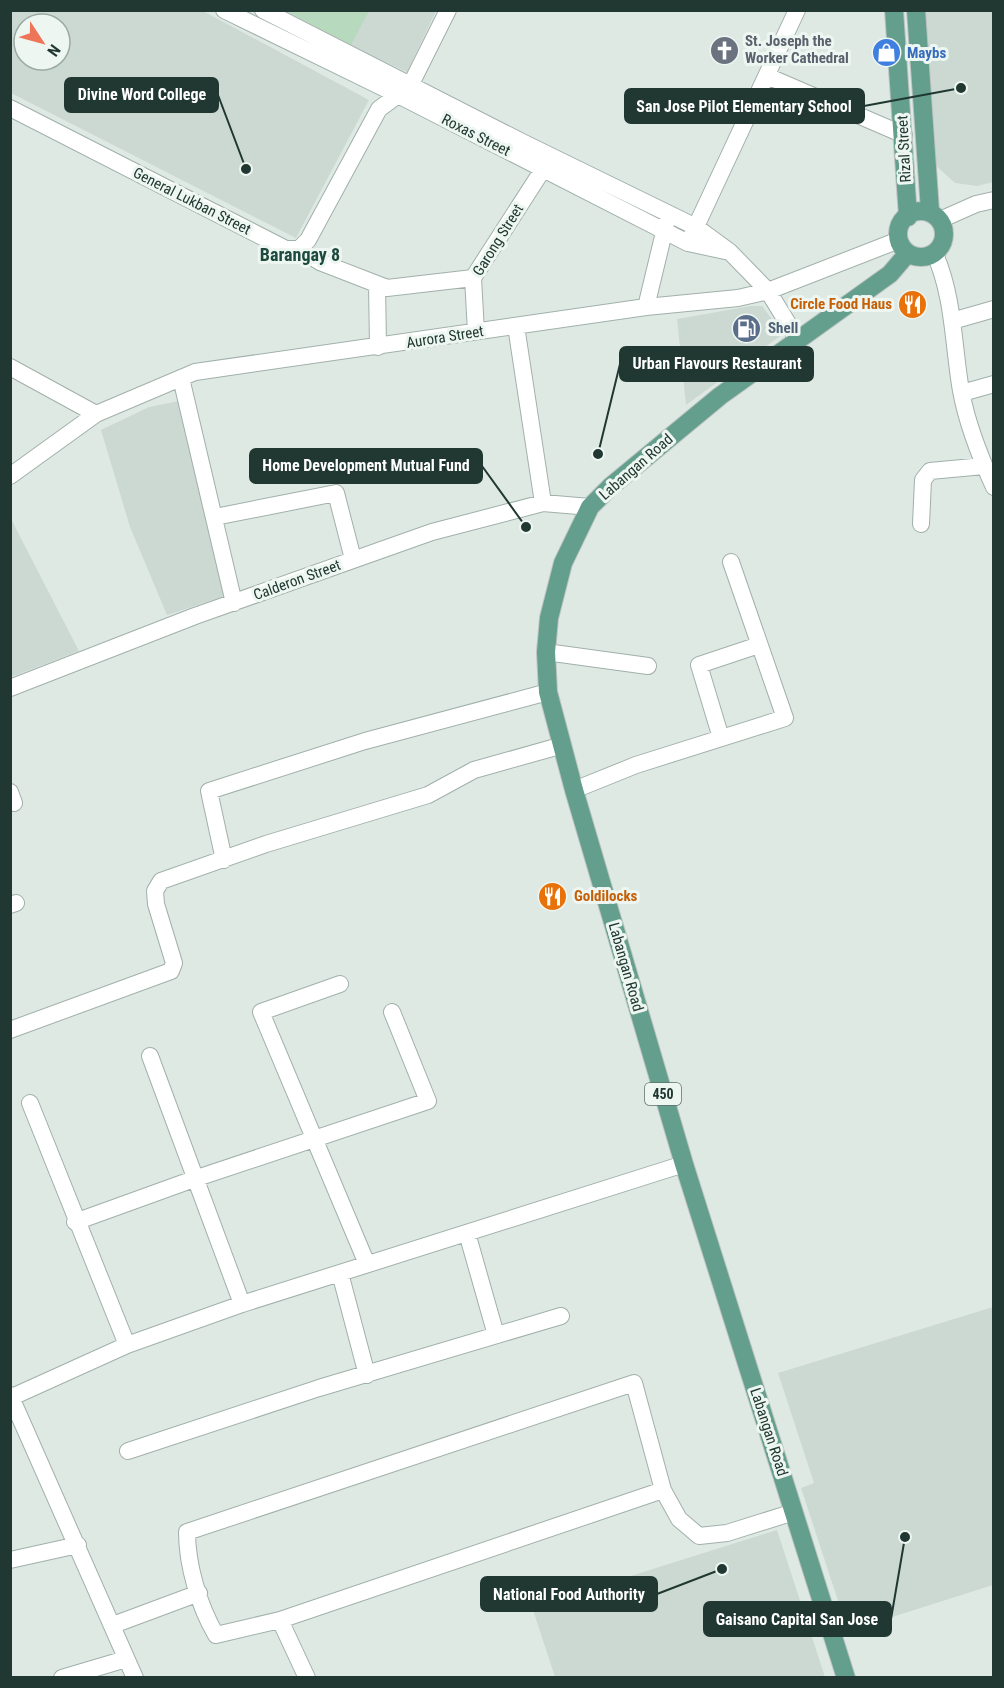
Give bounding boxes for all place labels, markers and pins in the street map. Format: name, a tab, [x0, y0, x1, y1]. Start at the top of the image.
place label: St. Joseph the Worker Cathedral	[745, 32, 849, 67]
church icon: St. Joseph the Worker Cathedral	[708, 34, 740, 66]
shop icon: Maybs	[870, 37, 902, 69]
place label: Maybs	[907, 44, 946, 62]
callout: Divine Word College	[65, 78, 218, 112]
callout: San Jose Pilot Elementary School	[625, 89, 864, 123]
restaurant icon: Circle Food Haus	[897, 288, 929, 320]
place label: Circle Food Haus	[790, 295, 892, 313]
fuel station icon: Shell	[731, 312, 763, 344]
place label: Shell	[768, 319, 798, 337]
callout: Urban Flavours Restaurant	[620, 347, 813, 381]
callout: Home Development Mutual Fund	[250, 449, 482, 483]
restaurant icon: Goldilocks	[537, 880, 569, 912]
place label: Goldilocks	[574, 887, 638, 905]
callout: National Food Authority	[481, 1577, 657, 1611]
callout: Gaisano Capital San Jose	[704, 1602, 891, 1636]

